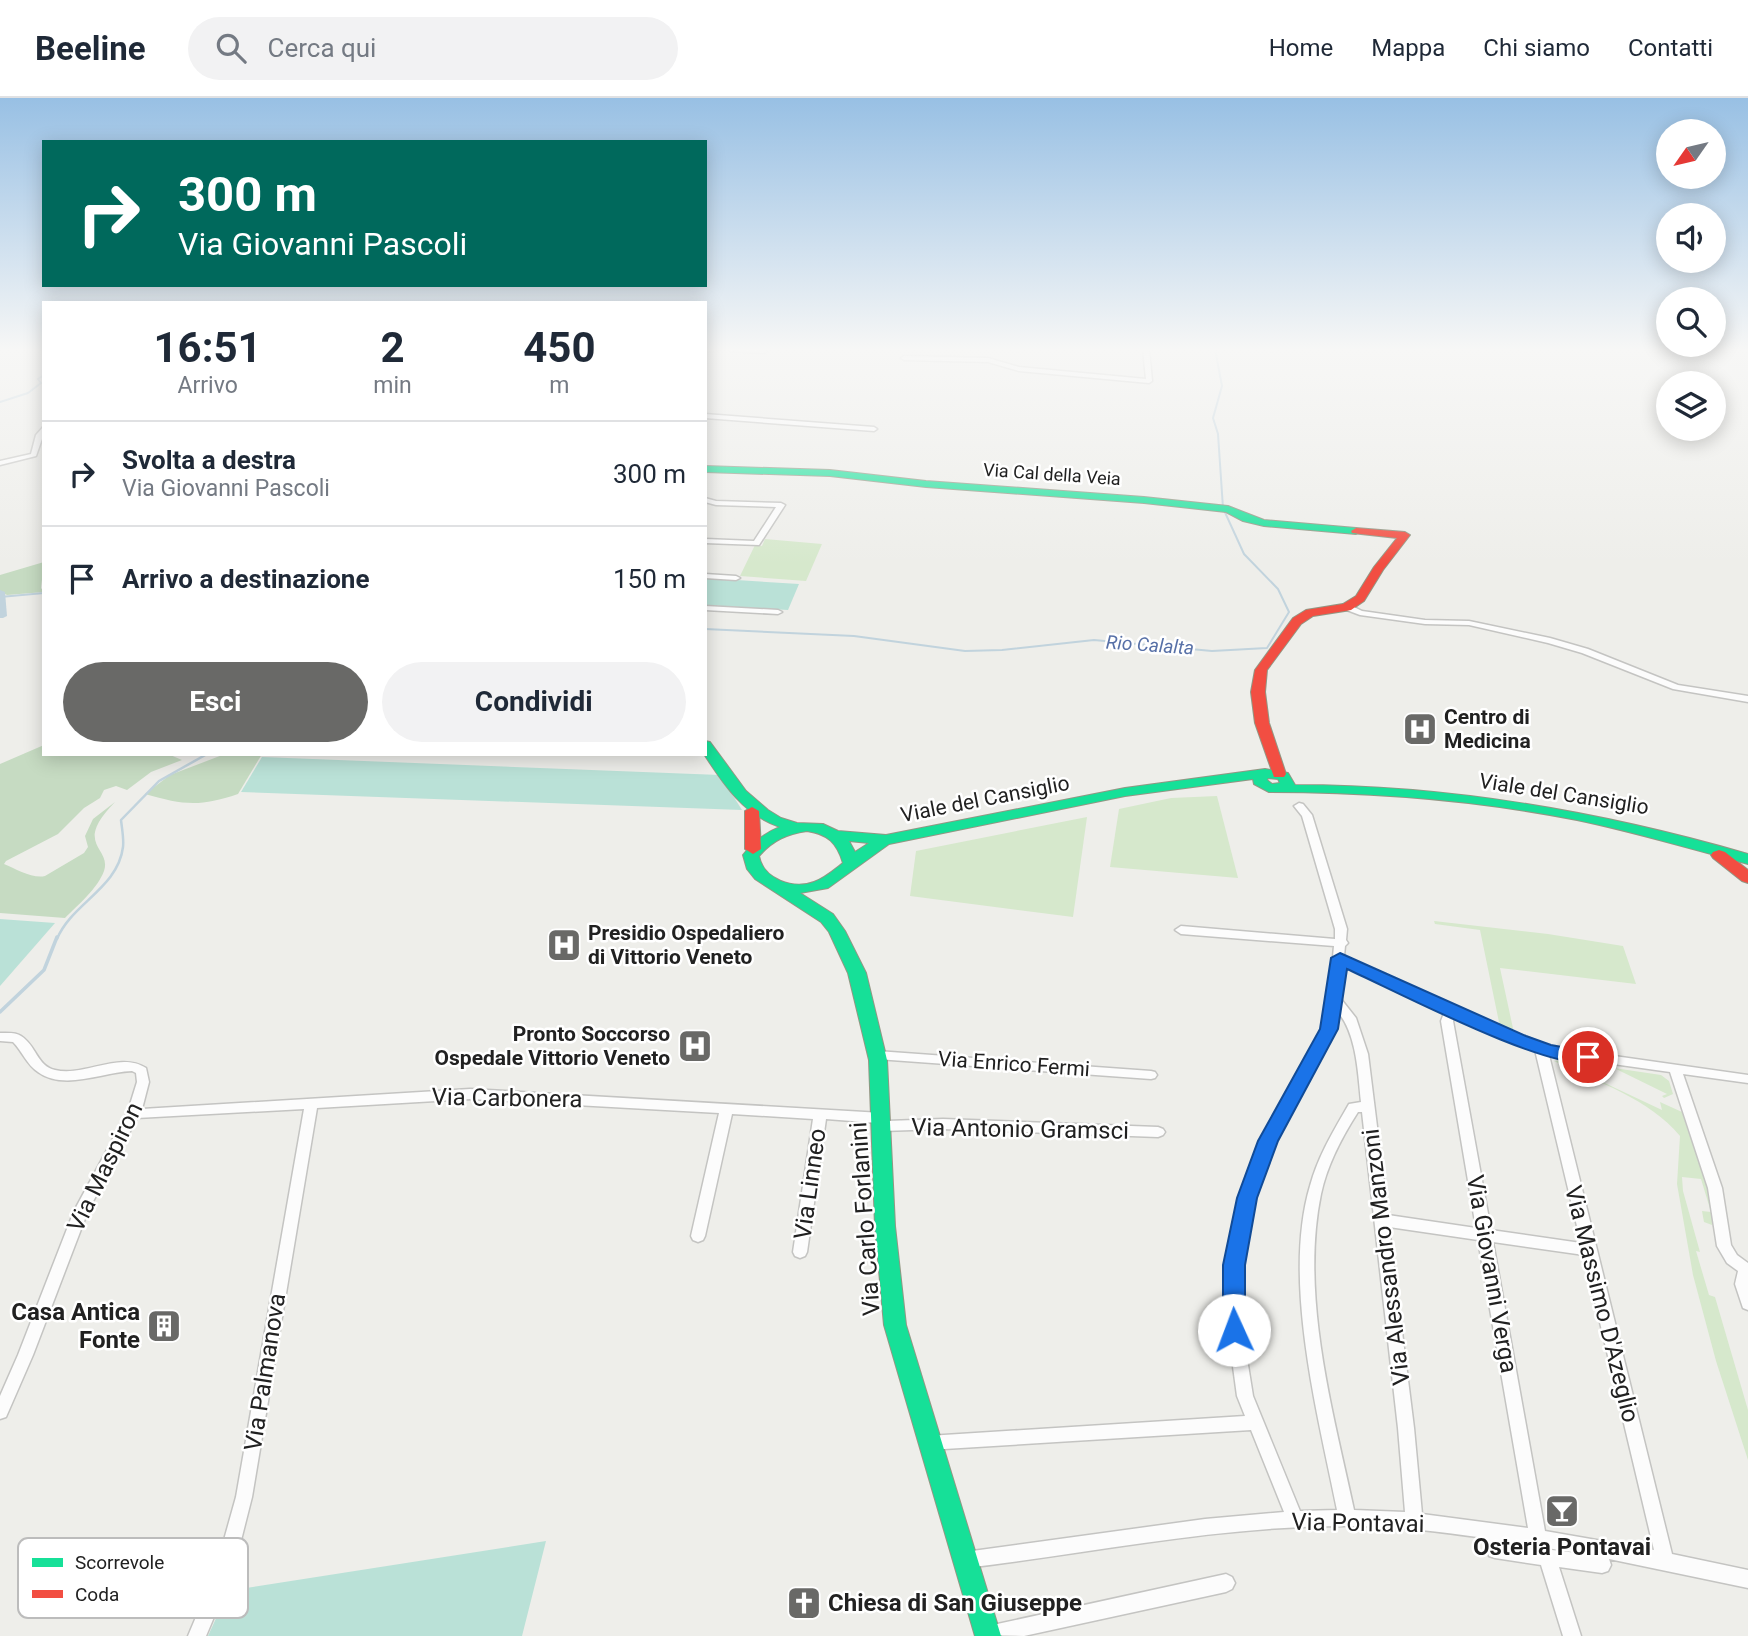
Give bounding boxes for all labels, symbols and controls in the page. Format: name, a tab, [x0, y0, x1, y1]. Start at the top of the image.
search box	[188, 17, 678, 80]
text: Beeline	[35, 29, 146, 68]
icon: search	[212, 29, 250, 67]
text: Cerca qui	[268, 33, 376, 63]
text: Home	[1269, 34, 1333, 62]
text: Mappa	[1371, 34, 1445, 62]
text: Chi siamo	[1483, 34, 1590, 62]
text: Contatti	[1628, 34, 1713, 62]
north arrow	[1656, 119, 1726, 189]
map controls	[1656, 119, 1726, 441]
text: 300 m	[178, 166, 317, 223]
icon: right	[63, 168, 154, 259]
button: sound	[1656, 203, 1726, 273]
text: Via Giovanni Pascoli	[178, 225, 467, 263]
button: search	[1656, 287, 1726, 357]
text: 16:51	[154, 323, 262, 372]
text: 2	[380, 323, 405, 372]
text: 450	[523, 323, 596, 372]
button: layers	[1656, 371, 1726, 441]
text: Arrivo	[177, 372, 238, 399]
text: min	[373, 372, 412, 399]
text: m	[549, 372, 569, 399]
text: Svolta a destra	[122, 445, 296, 475]
icon: right	[63, 455, 101, 493]
text: 300 m	[613, 459, 686, 489]
street label: Via Cal della Veia	[982, 459, 1122, 489]
text: Via Giovanni Pascoli	[122, 475, 330, 502]
icon: arrive	[63, 560, 101, 598]
text: Arrivo a destinazione	[122, 564, 369, 594]
text: 150 m	[613, 564, 686, 594]
water label: Rio Calalta	[1105, 630, 1195, 660]
button: Esci	[63, 662, 368, 742]
button: Condividi	[382, 662, 686, 742]
place label: Centro di Medicina	[1444, 705, 1531, 753]
hospital icon: Centro di Medicina	[1401, 710, 1439, 748]
street label: Viale del Cansiglio	[1478, 769, 1650, 819]
street label: Viale del Cansiglio	[899, 771, 1071, 827]
place label: Presidio Ospedaliero di Vittorio Veneto	[588, 921, 784, 969]
hospital icon: Presidio Ospedaliero di Vittorio Veneto	[545, 926, 583, 964]
place label: Pronto Soccorso Ospedale Vittorio Veneto	[435, 1022, 670, 1070]
hospital icon: Pronto Soccorso Ospedale Vittorio Veneto	[676, 1027, 714, 1065]
pin	[1558, 1027, 1618, 1087]
icon: arrive	[1569, 1038, 1607, 1076]
street label: Via Enrico Fermi	[937, 1047, 1091, 1081]
street label: Via Carbonera	[431, 1083, 583, 1113]
street label: Via Maspiron	[62, 1098, 148, 1236]
street label: Via Antonio Gramsci	[911, 1113, 1129, 1145]
street label: Via Carlo Forlanini	[844, 1121, 886, 1317]
street label: Via Linneo	[788, 1127, 832, 1241]
street label: Via Alessandro Manzoni	[1356, 1127, 1416, 1387]
street label: Via Giovanni Verga	[1461, 1173, 1523, 1375]
street label: Via Massimo D'Azeglio	[1559, 1183, 1645, 1425]
street label: Via Palmanova	[239, 1291, 291, 1453]
position arrow	[1197, 1293, 1271, 1367]
place label: Casa Antica Fonte	[11, 1298, 140, 1354]
building icon: Casa Antica Fonte	[145, 1307, 183, 1345]
bar icon: Osteria Pontavai	[1543, 1492, 1581, 1530]
street label: Via Pontavai	[1291, 1508, 1425, 1538]
place label: Osteria Pontavai	[1473, 1533, 1651, 1561]
legend	[18, 1538, 248, 1618]
text: Scorrevole	[75, 1551, 164, 1574]
text: Coda	[75, 1583, 119, 1606]
church icon: Chiesa di San Giuseppe	[785, 1584, 823, 1622]
place label: Chiesa di San Giuseppe	[828, 1589, 1082, 1617]

